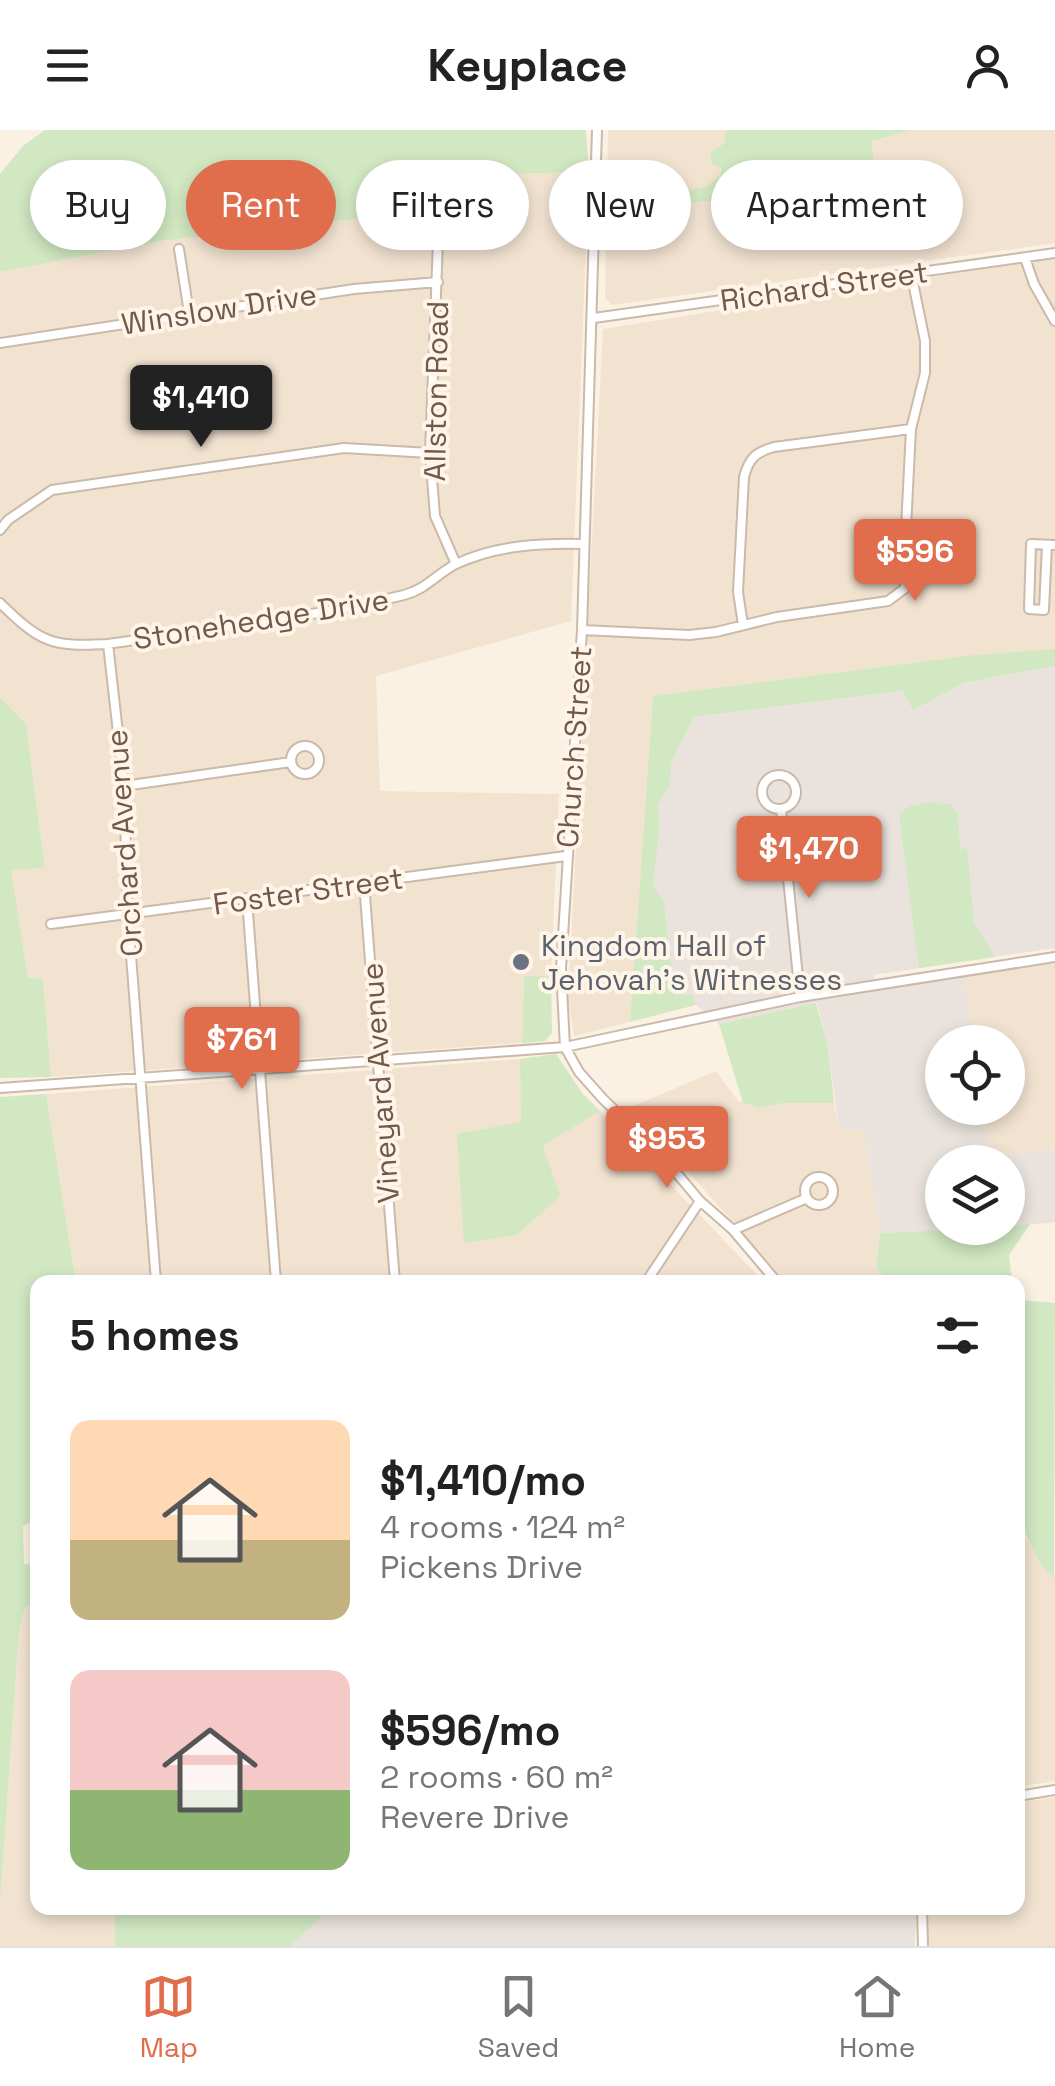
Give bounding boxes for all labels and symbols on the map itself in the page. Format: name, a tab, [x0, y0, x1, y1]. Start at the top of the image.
street label: Richard Street	[718, 252, 930, 320]
street label: Winslow Drive	[119, 274, 319, 344]
street label: Allston Road	[415, 300, 457, 482]
pin: $1,410	[120, 365, 282, 450]
pin: $596	[856, 519, 974, 604]
street label: Stonehedge Drive	[130, 580, 392, 658]
street label: Church Street	[547, 645, 601, 849]
street label: Orchard Avenue	[97, 728, 151, 958]
pin: $1,470	[728, 816, 890, 901]
street label: Foster Street	[210, 858, 406, 924]
place label: Kingdom Hall of Jehovah's Witnesses	[541, 926, 842, 999]
marker: Kingdom Hall of Jehovah's Witnesses	[510, 951, 532, 973]
street label: Vineyard Avenue	[352, 961, 408, 1205]
pin: $761	[183, 1007, 301, 1092]
pin: $953	[608, 1106, 726, 1191]

